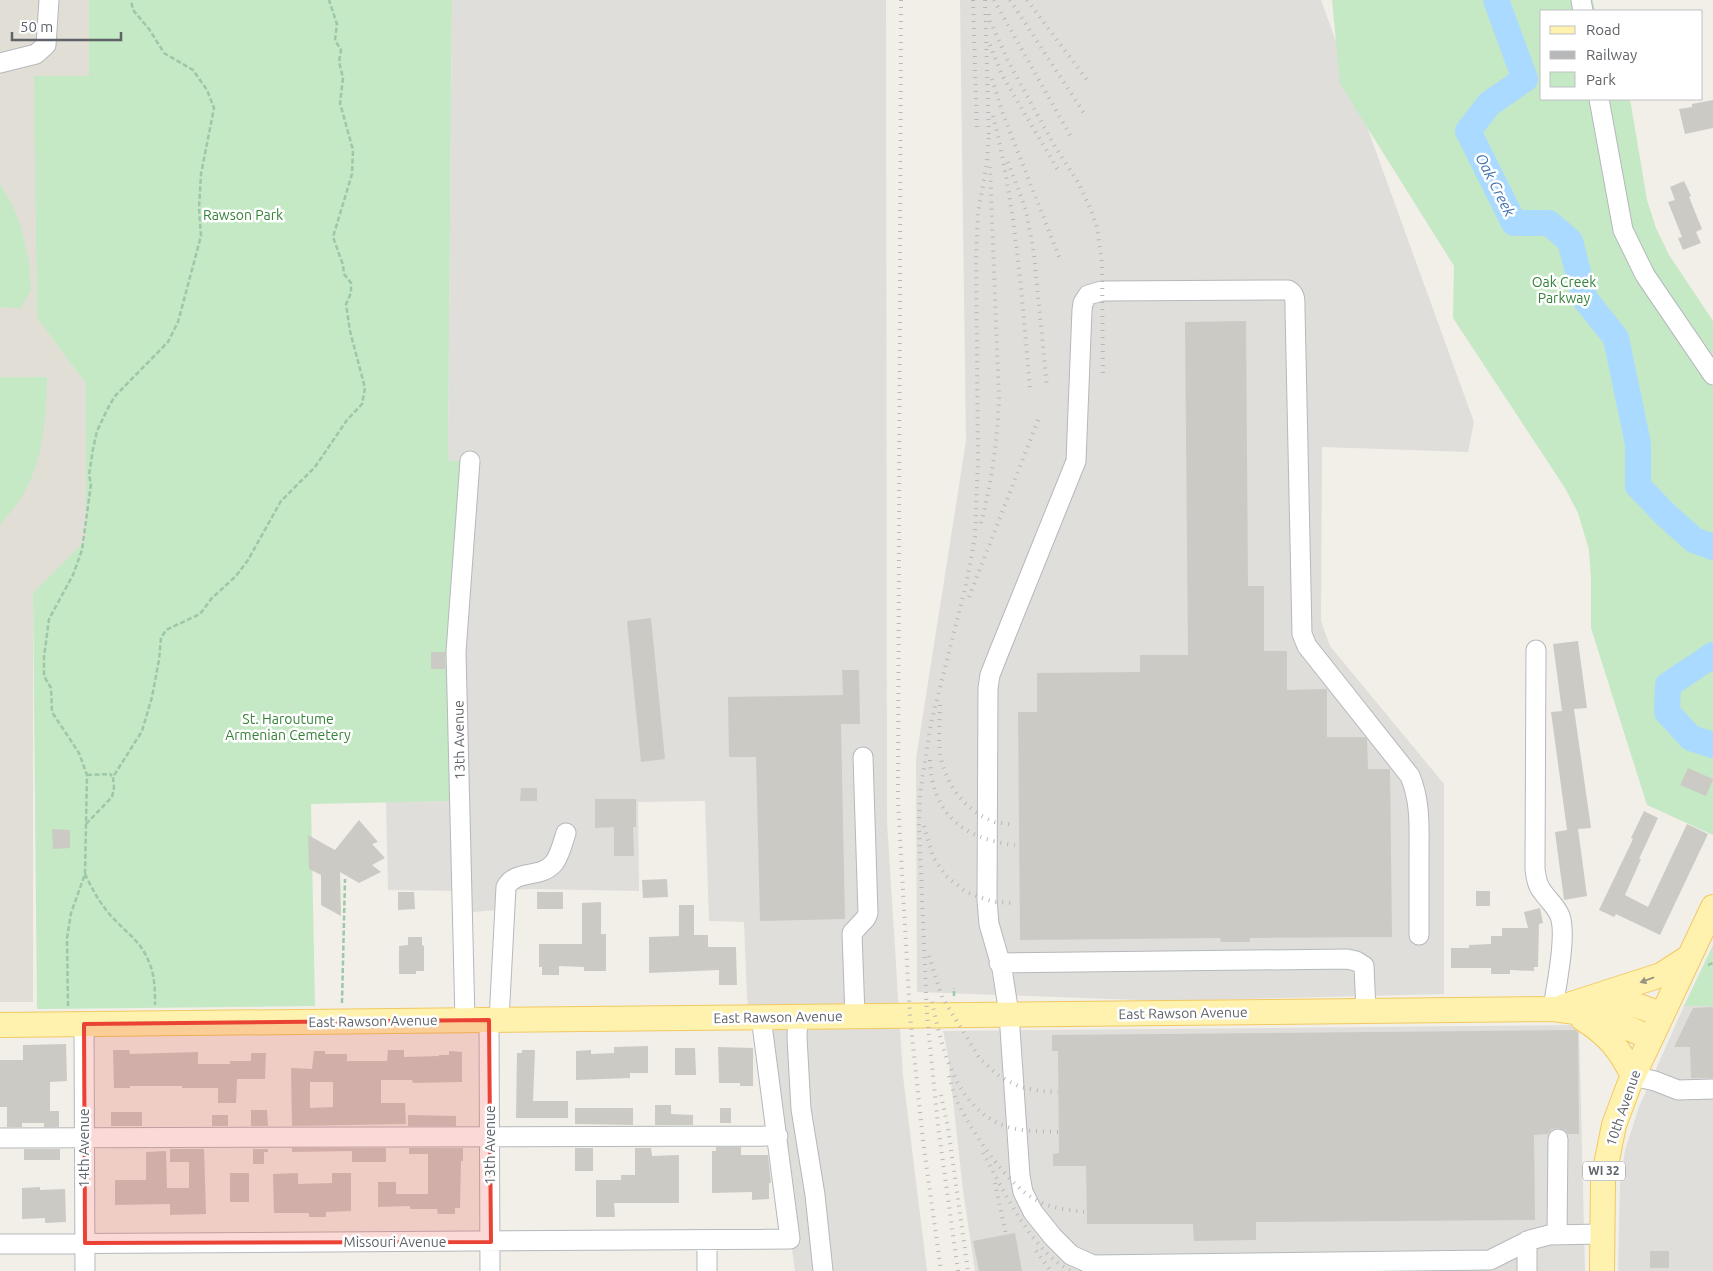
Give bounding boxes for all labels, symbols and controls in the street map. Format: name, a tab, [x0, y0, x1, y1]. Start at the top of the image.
scale bar	[12, 10, 121, 42]
legend	[1540, 10, 1703, 100]
text: 50 m	[20, 18, 53, 35]
text: Road	[1586, 21, 1621, 38]
text: Railway	[1586, 46, 1637, 63]
text: Park	[1586, 71, 1616, 88]
water label: Oak Creek	[1472, 150, 1519, 219]
park label: Rawson Park	[203, 207, 283, 223]
park label: Oak Creek Parkway	[1532, 274, 1596, 306]
street label: 13th Avenue	[450, 700, 468, 780]
park label: St. Haroutume Armenian Cemetery	[225, 711, 351, 743]
one-way arrow	[1639, 976, 1654, 984]
street label: East Rawson Avenue	[1118, 1004, 1248, 1022]
street label: East Rawson Avenue	[713, 1008, 843, 1026]
street label: East Rawson Avenue	[308, 1012, 438, 1030]
street label: 10th Avenue	[1602, 1068, 1644, 1148]
street label: 13th Avenue	[482, 1105, 498, 1185]
street label: 14th Avenue	[76, 1108, 92, 1188]
road number: WI 32	[1583, 1162, 1625, 1180]
street label: Missouri Avenue	[344, 1234, 446, 1250]

